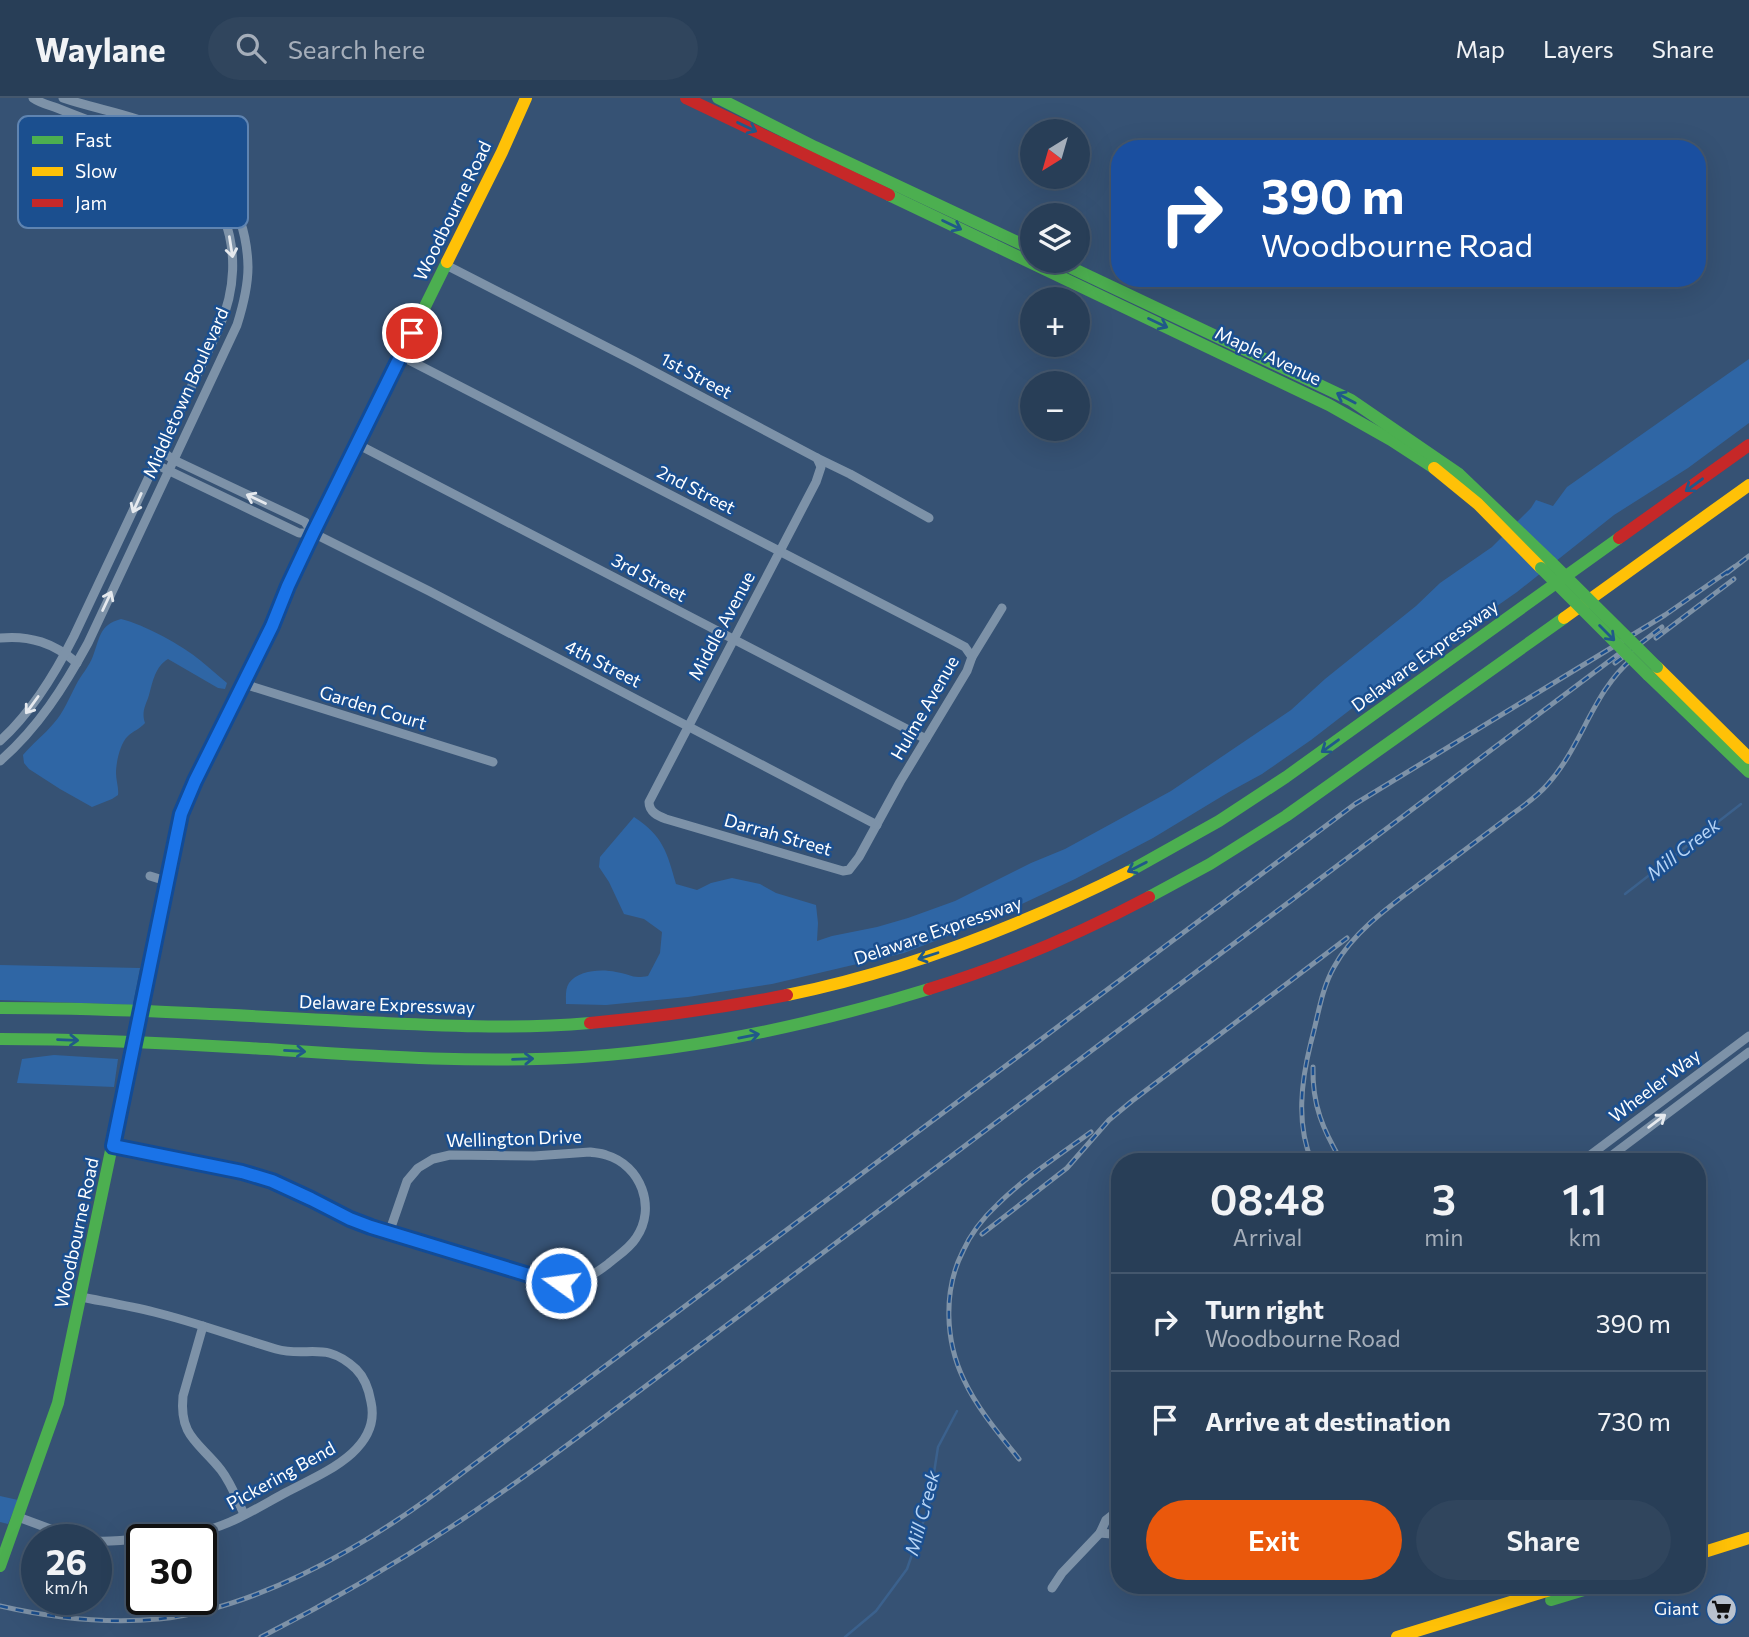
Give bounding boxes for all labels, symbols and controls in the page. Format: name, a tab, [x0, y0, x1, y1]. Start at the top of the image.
search box	[208, 17, 698, 80]
text: Waylane	[35, 28, 166, 69]
icon: search	[232, 29, 270, 67]
text: Search here	[288, 33, 425, 64]
text: Map	[1456, 34, 1505, 63]
text: Layers	[1543, 34, 1614, 63]
text: Share	[1652, 34, 1714, 63]
legend	[18, 116, 248, 228]
north arrow	[1020, 119, 1090, 189]
map controls	[1020, 119, 1090, 441]
one-way arrow	[736, 121, 757, 135]
text: Fast	[75, 128, 112, 151]
street label: Woodbourne Road	[409, 137, 496, 284]
text: Slow	[75, 159, 117, 182]
text: 390 m	[1261, 164, 1404, 224]
icon: right	[1146, 168, 1237, 259]
text: Jam	[75, 191, 107, 214]
button: layers	[1020, 203, 1090, 273]
one-way arrow	[942, 220, 963, 233]
text: Woodbourne Road	[1261, 224, 1533, 264]
one-way arrow	[225, 235, 238, 258]
button: +	[1020, 287, 1090, 357]
pin	[382, 303, 442, 363]
street label: Middletown Boulevard	[138, 304, 233, 481]
icon: arrive	[393, 314, 431, 352]
one-way arrow	[1147, 317, 1168, 331]
street label: Maple Avenue	[1212, 321, 1325, 389]
street label: 1st Street	[657, 347, 736, 403]
button: −	[1020, 371, 1090, 441]
one-way arrow	[1336, 391, 1356, 405]
street label: 2nd Street	[654, 460, 739, 518]
one-way arrow	[1685, 478, 1704, 492]
one-way arrow	[130, 492, 143, 513]
one-way arrow	[246, 492, 267, 505]
street label: 3rd Street	[608, 548, 691, 606]
street label: Middle Avenue	[683, 567, 759, 684]
one-way arrow	[101, 591, 114, 612]
street label: Delaware Expressway	[1347, 595, 1502, 716]
one-way arrow	[1598, 625, 1615, 642]
street label: 4th Street	[562, 635, 645, 692]
street label: Hulme Avenue	[885, 651, 963, 764]
street label: Garden Court	[317, 680, 430, 734]
one-way arrow	[25, 695, 40, 714]
one-way arrow	[1321, 739, 1340, 753]
street label: Darrah Street	[722, 808, 835, 860]
water label: Mill Creek	[1641, 812, 1725, 884]
one-way arrow	[1128, 861, 1148, 875]
street label: Delaware Expressway	[851, 891, 1025, 969]
one-way arrow	[918, 951, 940, 963]
street label: Delaware Expressway	[299, 990, 475, 1018]
one-way arrow	[737, 1029, 760, 1043]
one-way arrow	[56, 1033, 79, 1046]
street label: Wheeler Way	[1605, 1044, 1704, 1127]
one-way arrow	[284, 1045, 306, 1058]
one-way arrow	[511, 1052, 534, 1065]
one-way arrow	[1647, 1114, 1666, 1128]
street label: Wellington Drive	[446, 1125, 582, 1151]
street label: Woodbourne Road	[49, 1156, 103, 1310]
text: 08:48	[1210, 1172, 1325, 1224]
text: 3	[1432, 1172, 1456, 1224]
text: 1.1	[1562, 1172, 1607, 1224]
text: Arrival	[1233, 1223, 1302, 1251]
text: min	[1424, 1223, 1463, 1251]
text: km	[1568, 1223, 1601, 1251]
position arrow	[524, 1246, 598, 1320]
text: Turn right	[1205, 1293, 1324, 1324]
icon: right	[1146, 1303, 1184, 1341]
text: 390 m	[1596, 1307, 1671, 1338]
text: Woodbourne Road	[1205, 1324, 1400, 1352]
icon: arrive	[1146, 1401, 1184, 1439]
text: Arrive at destination	[1205, 1405, 1451, 1436]
text: 730 m	[1598, 1405, 1671, 1436]
street label: Pickering Bend	[222, 1436, 339, 1514]
water label: Mill Creek	[899, 1467, 944, 1558]
button: Exit	[1146, 1500, 1402, 1580]
button: Share	[1416, 1500, 1671, 1580]
speed limit sign: 30	[126, 1524, 217, 1615]
text: 26	[46, 1539, 87, 1582]
text: km/h	[45, 1576, 88, 1598]
supermarket icon: Giant	[1705, 1592, 1739, 1626]
place label: Giant	[1654, 1597, 1699, 1619]

